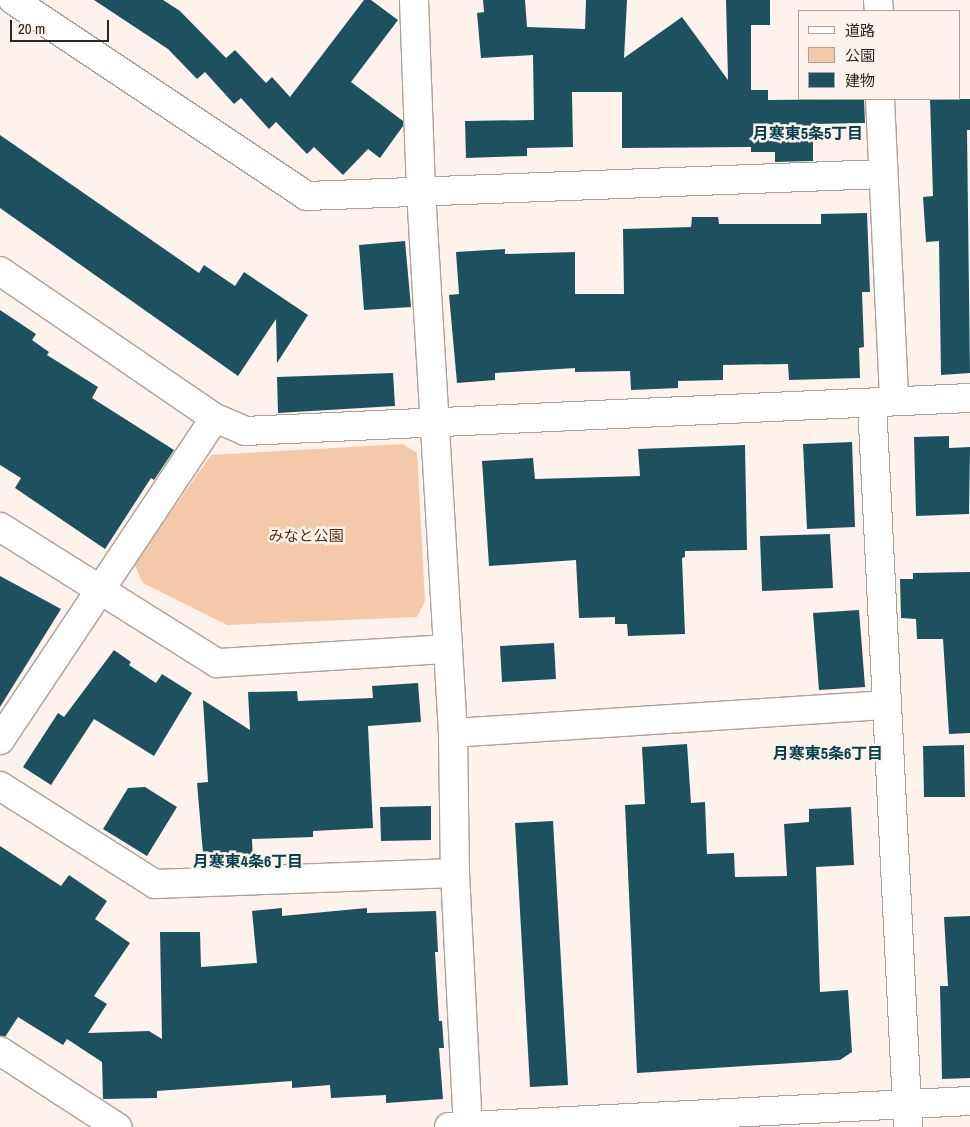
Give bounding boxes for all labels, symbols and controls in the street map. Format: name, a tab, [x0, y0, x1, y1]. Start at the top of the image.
scale bar	[12, 10, 111, 42]
legend	[798, 10, 960, 100]
text: 20 m	[18, 18, 45, 39]
text: 道路	[845, 20, 875, 41]
text: 公園	[845, 45, 875, 66]
text: 建物	[845, 70, 875, 91]
district label: 月寒東5条5丁目	[753, 123, 863, 143]
park label: みなと公園	[269, 527, 343, 545]
district label: 月寒東5条6丁目	[773, 743, 883, 763]
district label: 月寒東4条6丁目	[193, 851, 303, 871]

